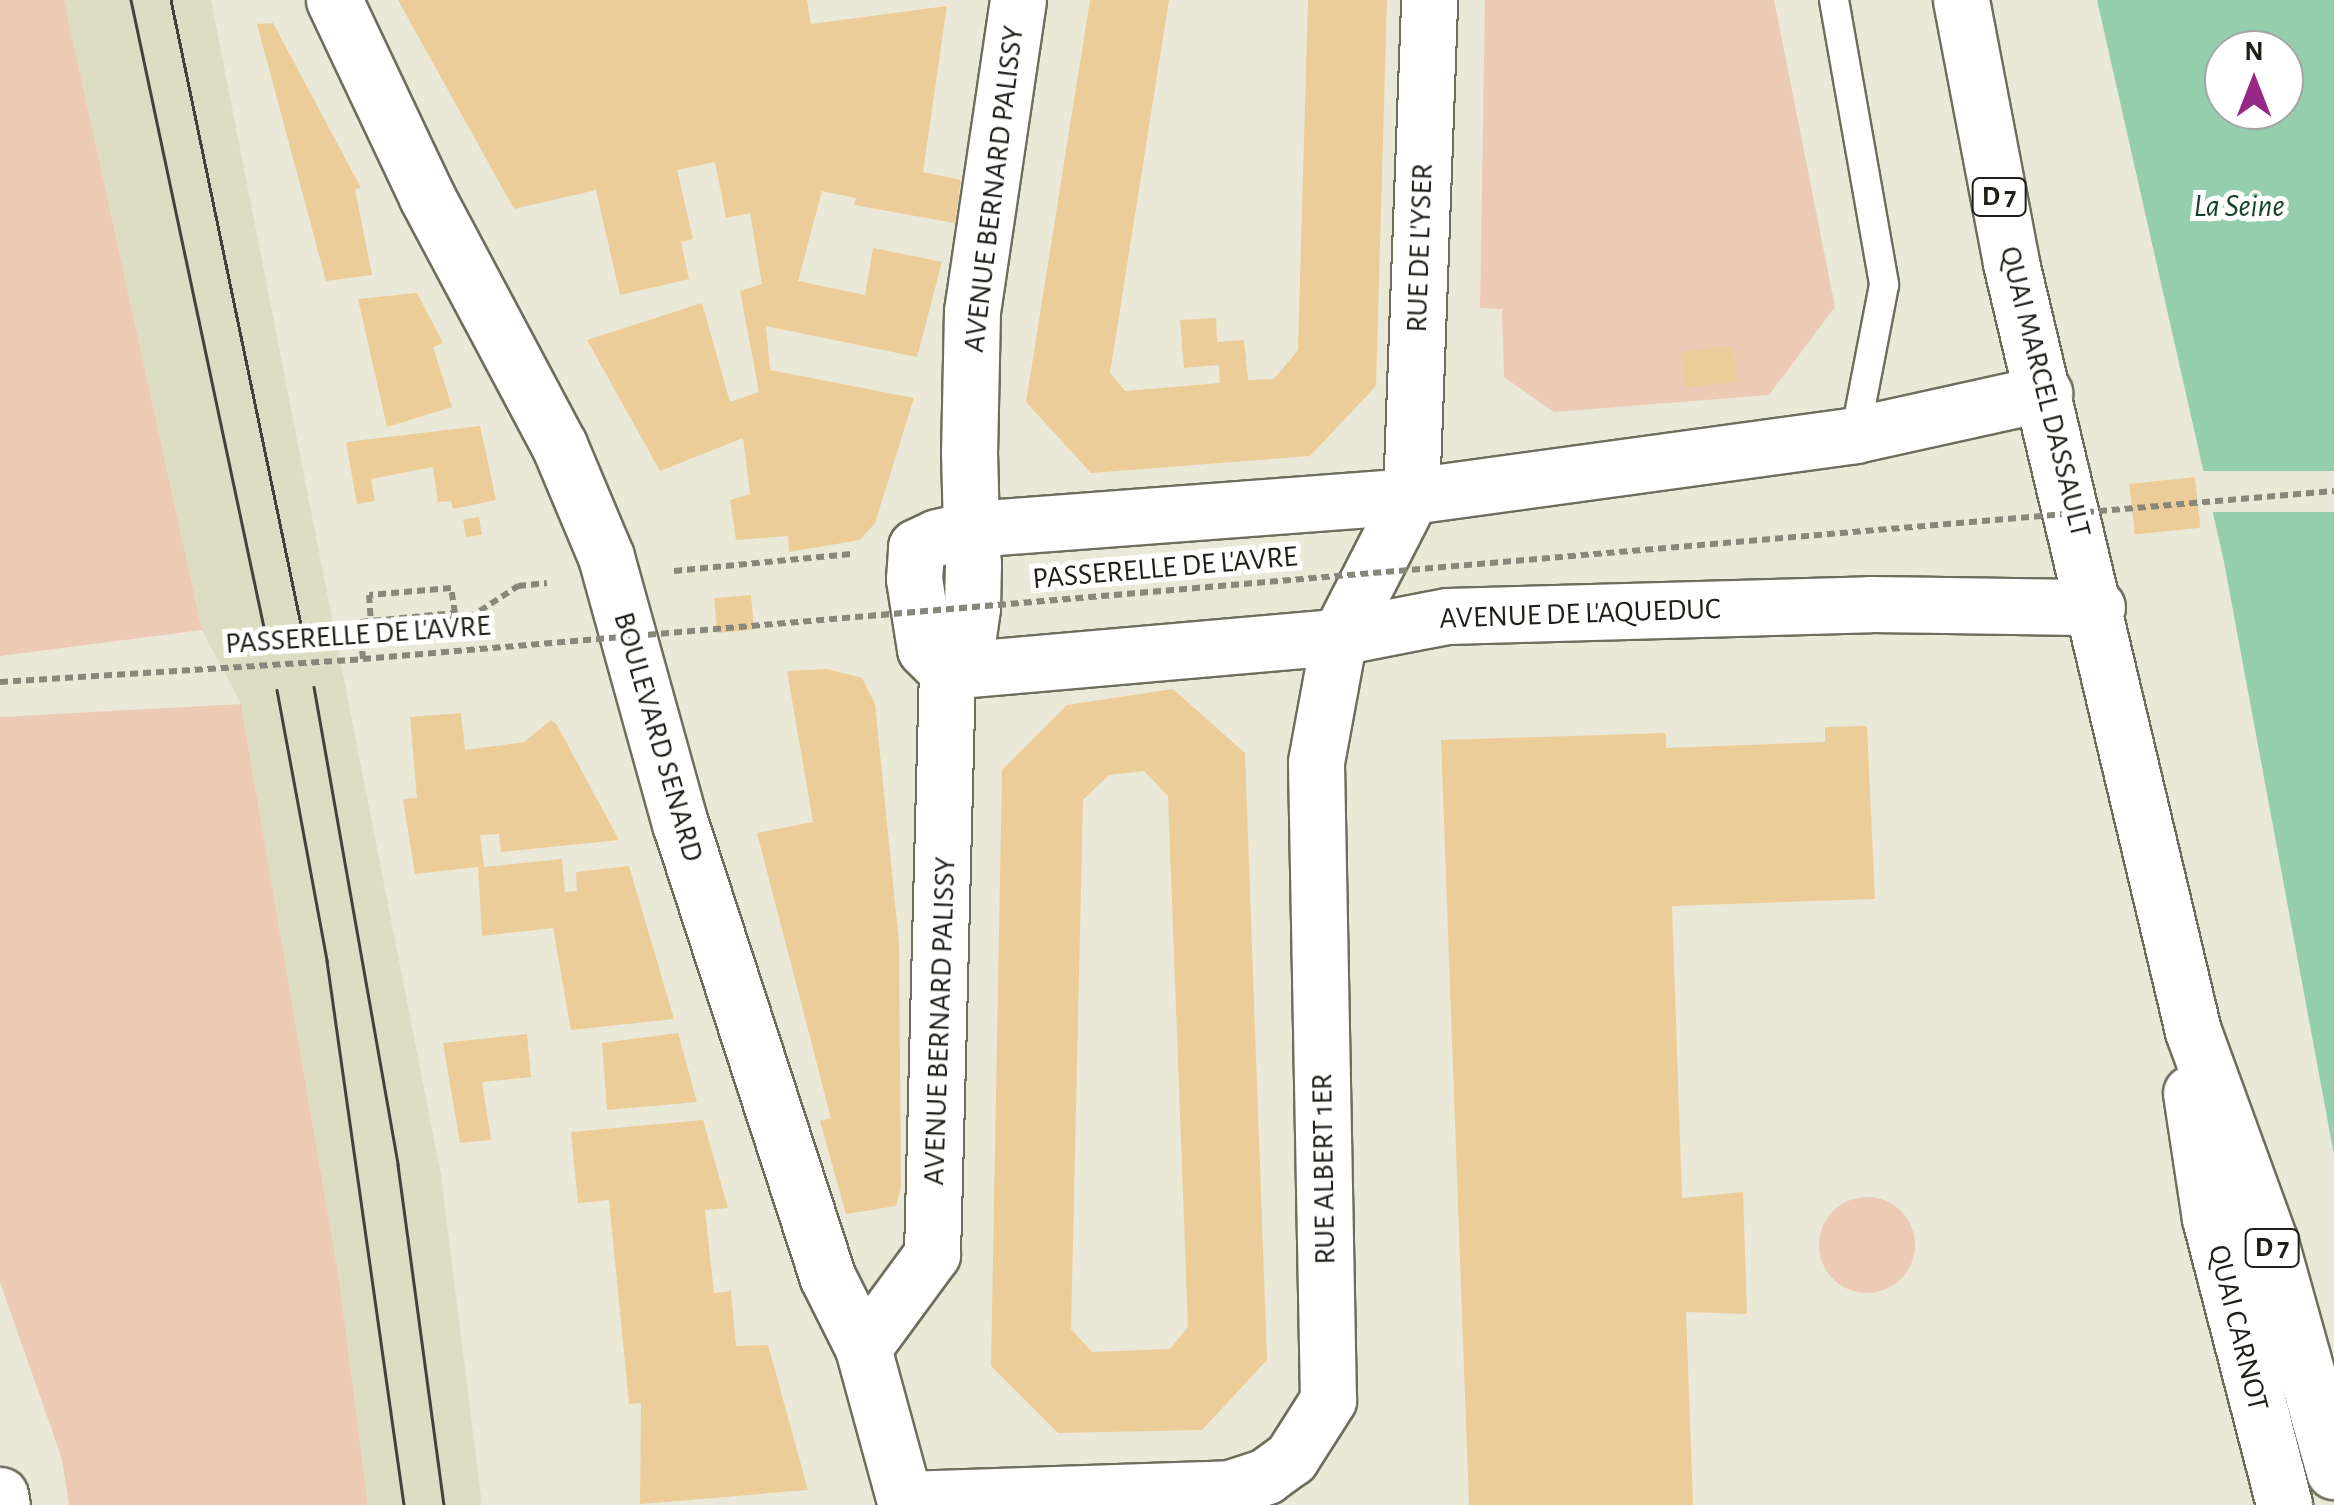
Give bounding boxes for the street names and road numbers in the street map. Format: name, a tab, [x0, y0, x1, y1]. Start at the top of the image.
street label: AVENUE BERNARD PALISSY	[956, 24, 1032, 354]
street label: RUE DE L'YSER	[1399, 163, 1441, 333]
road number: D 7	[1972, 174, 2026, 220]
street label: QUAI MARCEL DASSAULT	[1991, 243, 2099, 541]
street label: PASSERELLE DE L'AVRE	[1031, 538, 1299, 598]
street label: AVENUE DE L'AQUEDUC	[1439, 591, 1721, 637]
street label: PASSERELLE DE L'AVRE	[224, 608, 492, 662]
street label: BOULEVARD SENARD	[605, 608, 711, 866]
street label: AVENUE BERNARD PALISSY	[916, 856, 964, 1186]
street label: RUE ALBERT 1ER	[1304, 1073, 1344, 1265]
road number: D 7	[2244, 1225, 2300, 1271]
street label: QUAI CARNOT	[2200, 1241, 2276, 1415]

